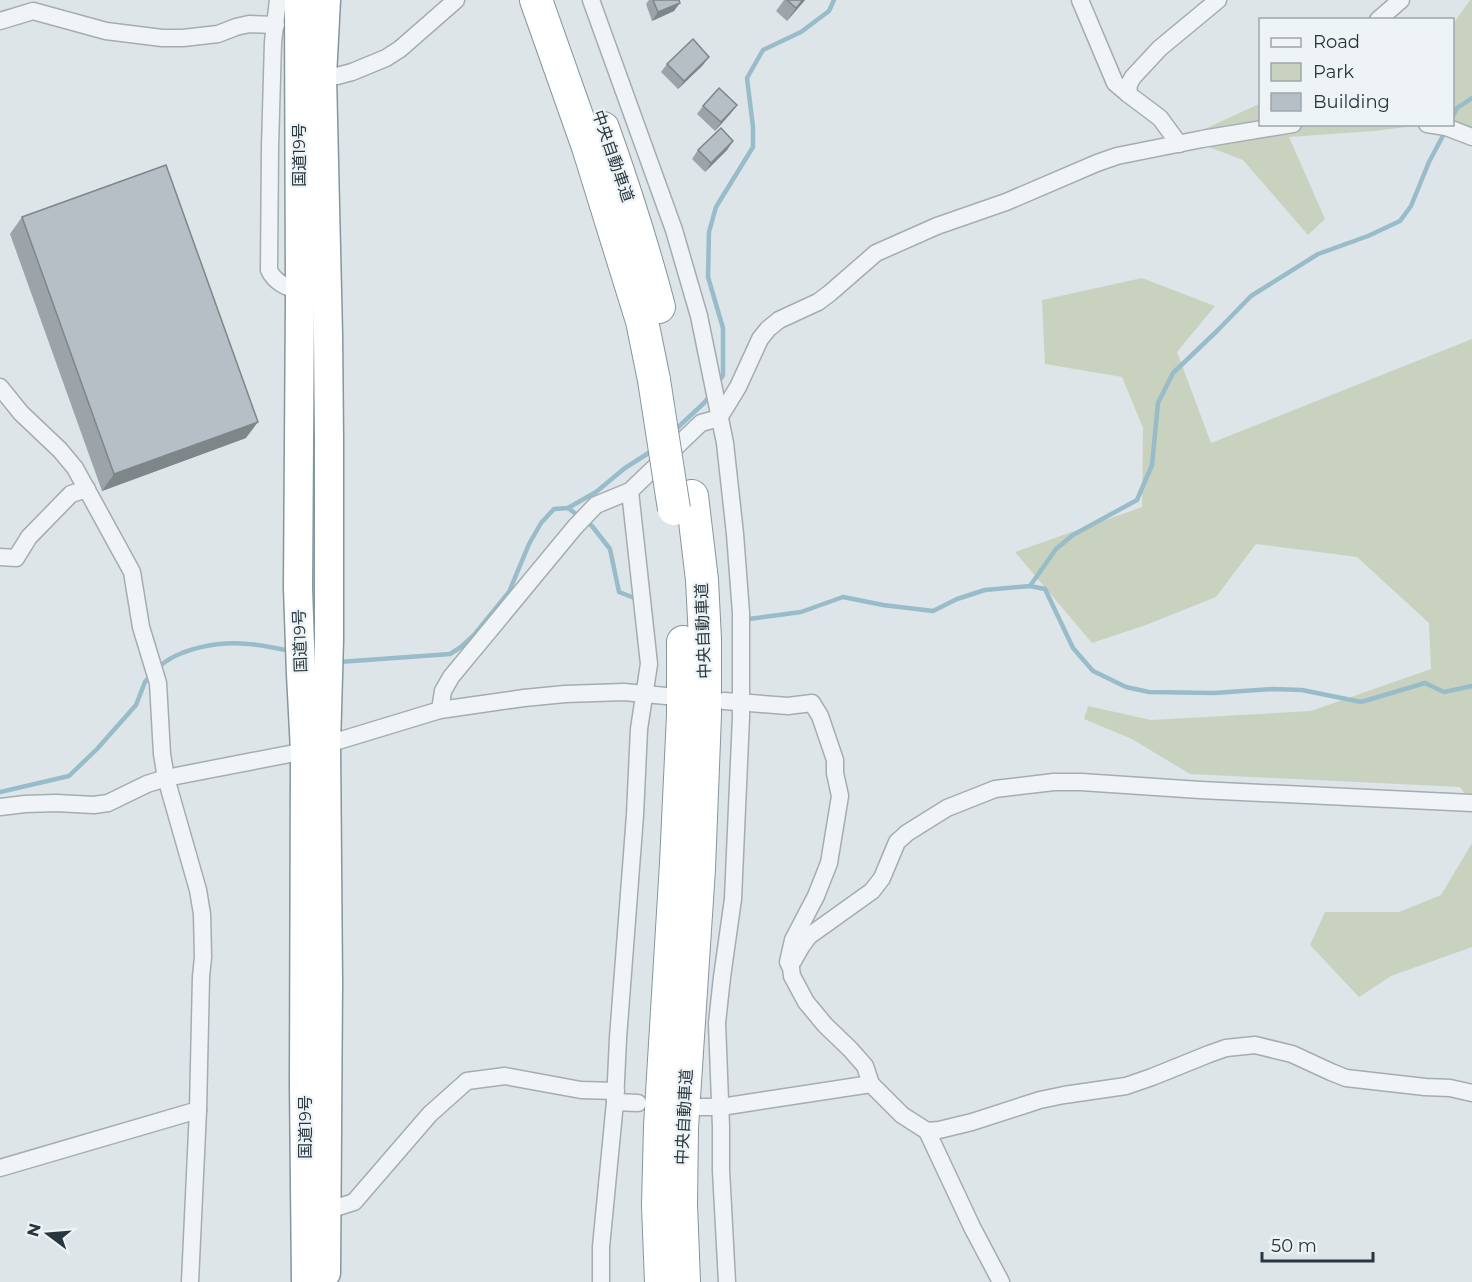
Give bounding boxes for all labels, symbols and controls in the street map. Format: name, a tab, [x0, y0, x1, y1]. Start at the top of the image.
legend	[1259, 18, 1454, 126]
text: Road	[1313, 31, 1360, 53]
text: Park	[1313, 61, 1354, 83]
text: Building	[1313, 91, 1390, 113]
street label: 中央自動車道	[588, 108, 638, 204]
street label: 国道19号	[290, 123, 309, 187]
street label: 中央自動車道	[692, 583, 714, 679]
street label: 国道19号	[289, 609, 311, 673]
street label: 中央自動車道	[672, 1069, 696, 1165]
street label: 国道19号	[296, 1095, 315, 1159]
north arrow	[18, 1204, 78, 1264]
text: N	[23, 1221, 45, 1239]
scale bar	[1262, 1225, 1373, 1263]
text: 50 m	[1271, 1235, 1317, 1257]

